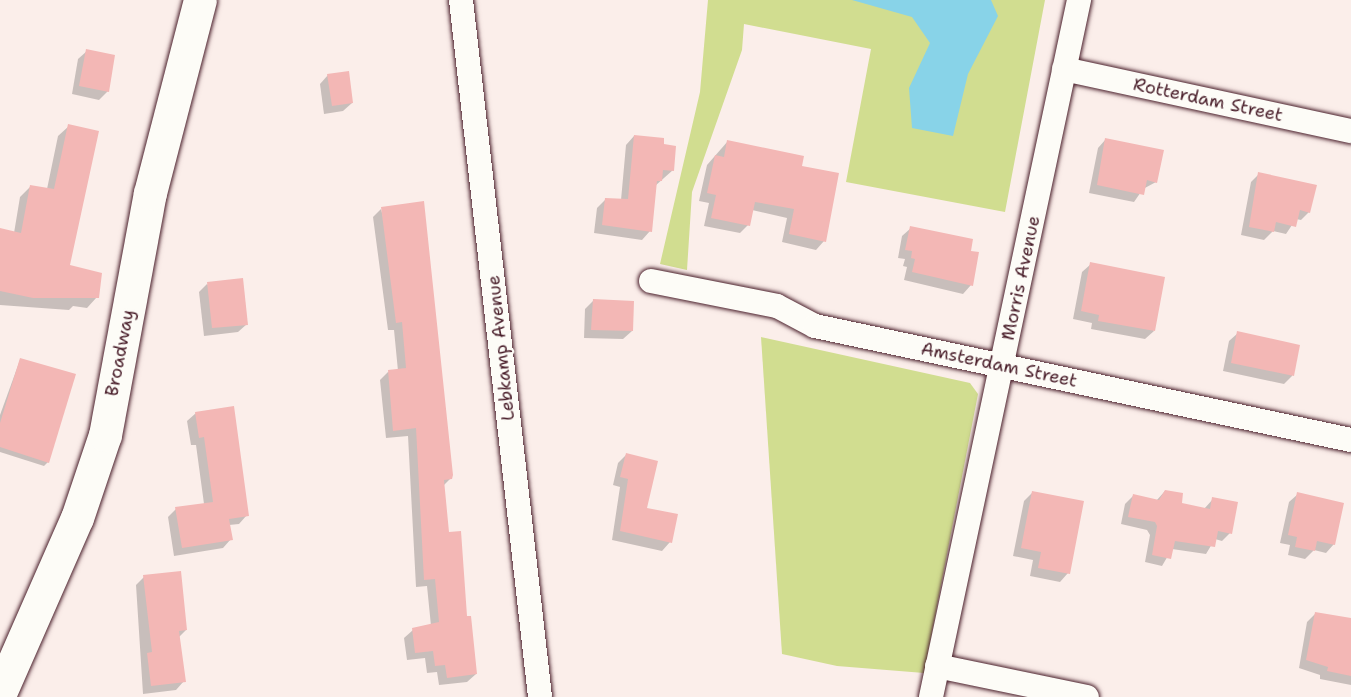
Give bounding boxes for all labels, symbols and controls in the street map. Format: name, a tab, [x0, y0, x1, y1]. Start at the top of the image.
street label: Rotterdam Street	[1131, 74, 1285, 126]
street label: Morris Avenue	[997, 214, 1045, 342]
street label: Lebkamp Avenue	[483, 274, 519, 422]
street label: Broadway	[101, 308, 139, 398]
street label: Amsterdam Street	[919, 338, 1079, 392]

